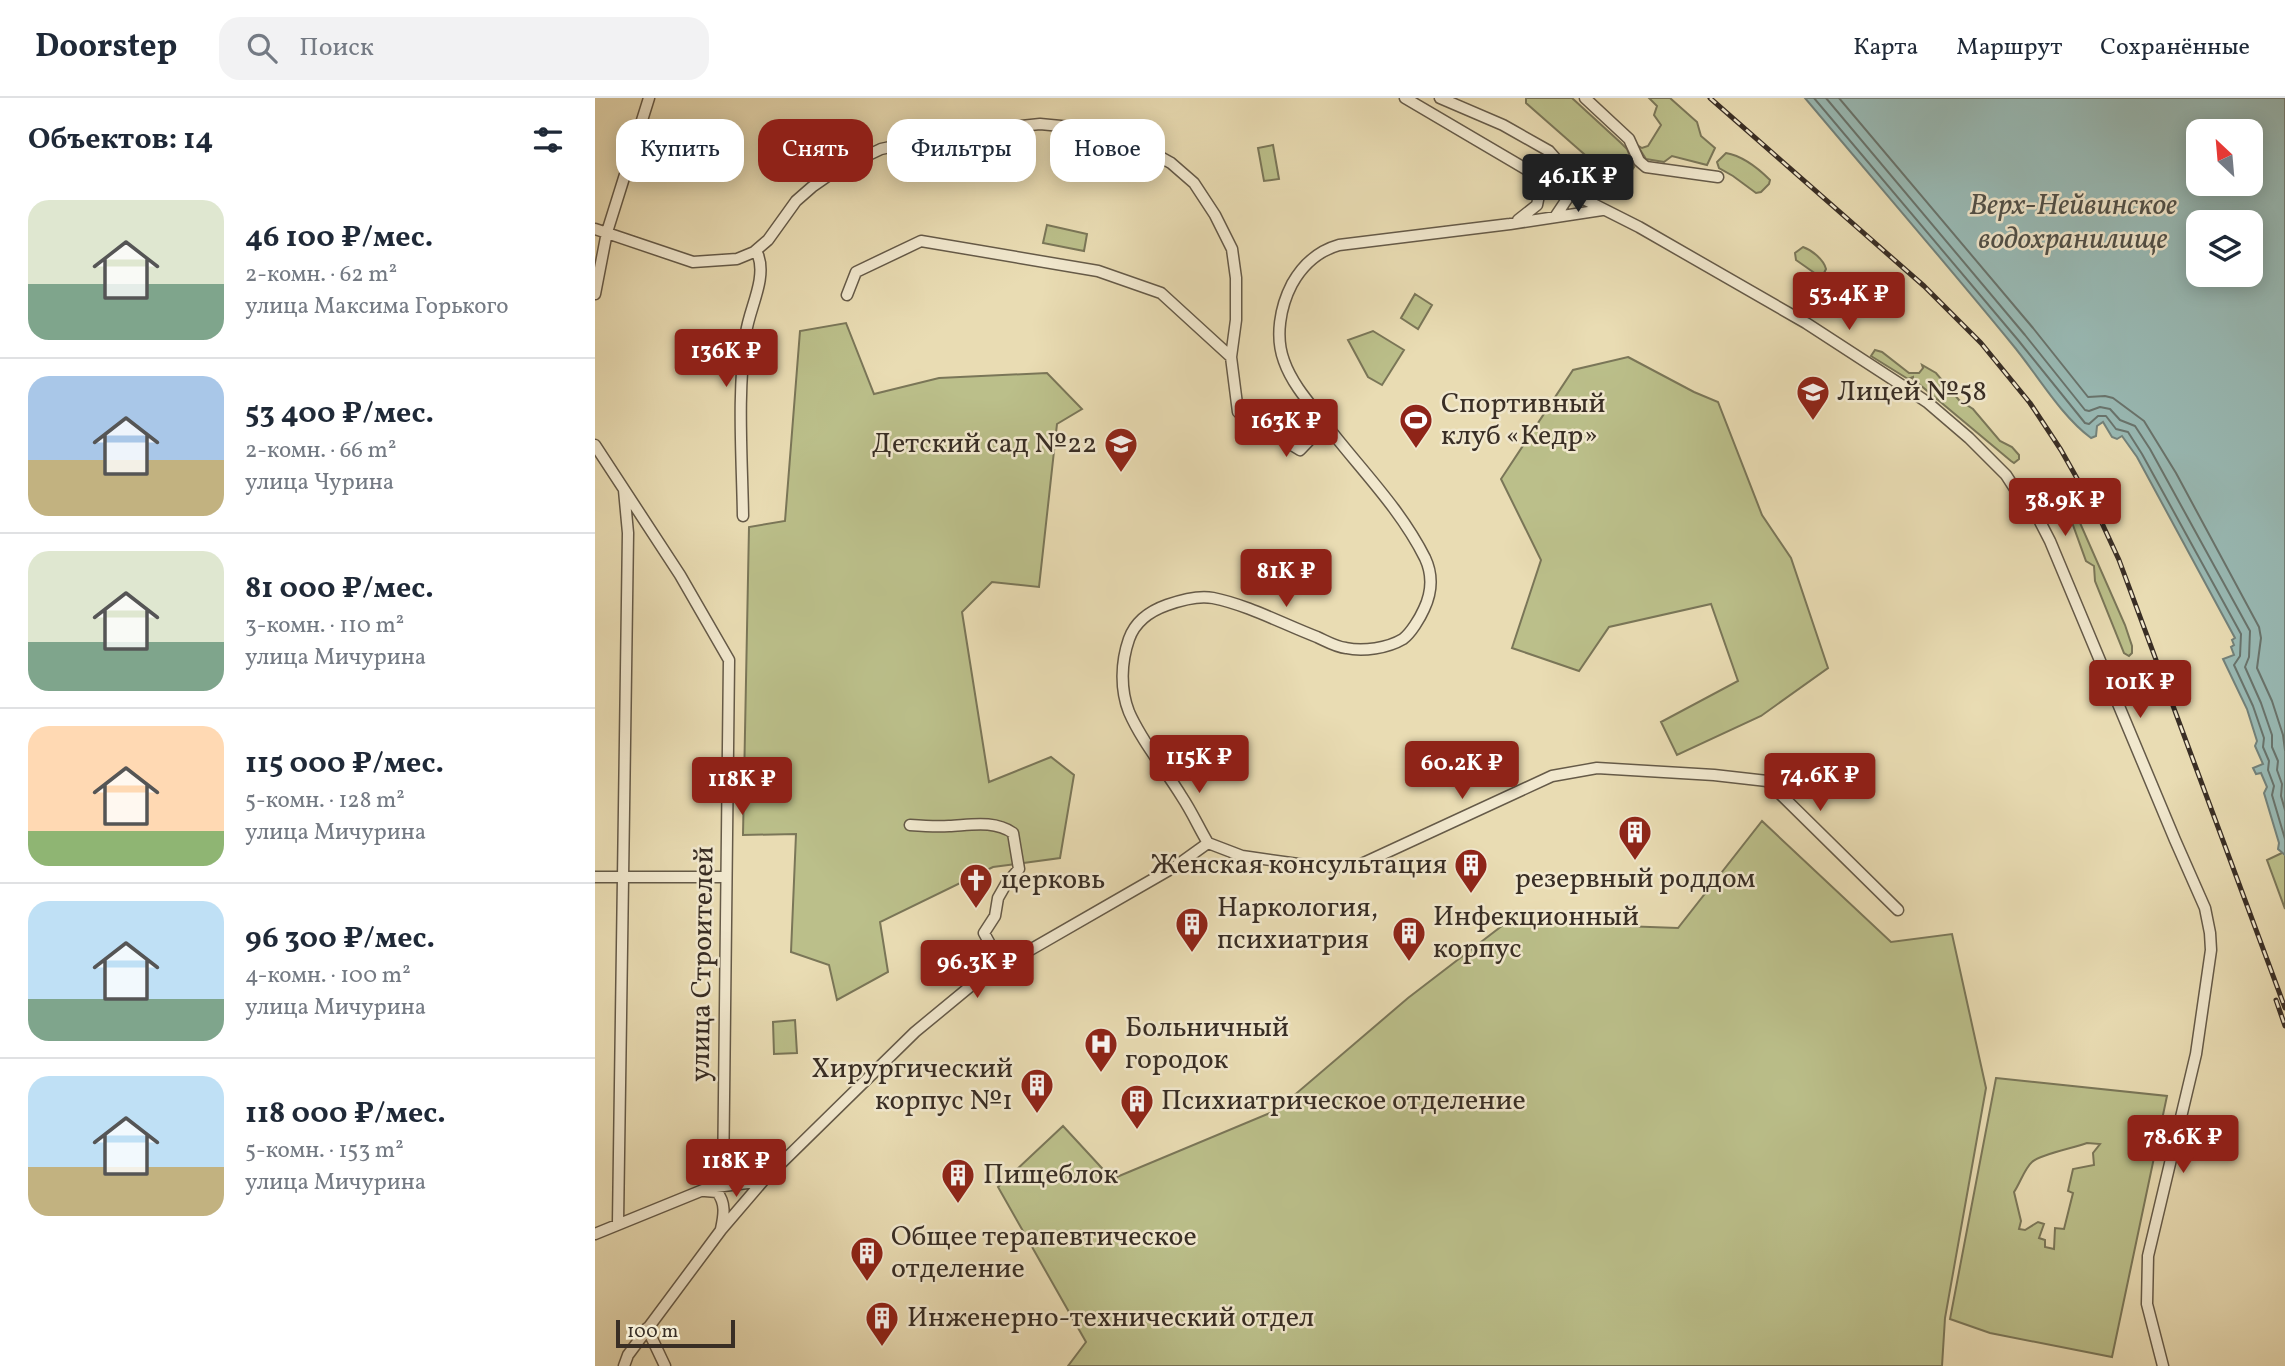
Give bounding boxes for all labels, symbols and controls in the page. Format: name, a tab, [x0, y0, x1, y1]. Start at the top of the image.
search box	[219, 17, 709, 80]
text: Doorstep	[35, 25, 177, 71]
icon: search	[243, 29, 281, 67]
text: Поиск	[299, 30, 374, 66]
text: Карта	[1853, 31, 1918, 65]
text: Маршрут	[1956, 31, 2062, 65]
text: Сохранённые	[2100, 31, 2250, 65]
text: Объектов: 14	[28, 119, 213, 161]
chip: Купить	[616, 119, 744, 182]
chip: Снять	[758, 119, 873, 182]
chip: Фильтры	[887, 119, 1036, 182]
chip: Новое	[1050, 119, 1165, 182]
north arrow	[2186, 119, 2263, 196]
map controls	[2186, 119, 2263, 287]
icon: filters	[529, 121, 567, 159]
pin: 46.1K ₽	[1513, 155, 1643, 214]
text: 46.1K ₽	[1538, 161, 1618, 193]
water label: Верх-Нейвинское водохранилище	[1969, 185, 2177, 261]
button: layers	[2186, 210, 2263, 287]
text: 46 100 ₽/мес.	[245, 217, 433, 259]
icon: home	[84, 228, 168, 312]
text: 2-комн. · 62 m²	[245, 259, 397, 291]
pin: 53.4K ₽	[1784, 272, 1914, 332]
text: 53.4K ₽	[1809, 279, 1889, 311]
text: улица Максима Горького	[245, 291, 509, 323]
pin: 136K ₽	[669, 330, 783, 389]
text: 136K ₽	[691, 336, 761, 368]
school or university icon: Лицей №58	[1794, 373, 1832, 422]
place label: Лицей №58	[1837, 373, 1987, 412]
place label: Спортивный клуб «Кедр»	[1441, 385, 1606, 456]
text: 53 400 ₽/мес.	[245, 393, 434, 435]
pin: 163K ₽	[1229, 400, 1343, 459]
sports icon: Спортивный клуб «Кедр»	[1397, 401, 1435, 450]
icon: home	[84, 404, 168, 488]
text: 163K ₽	[1251, 406, 1321, 438]
place label: Детский сад №22	[872, 425, 1097, 464]
school or university icon: Детский сад №22	[1102, 425, 1140, 474]
text: 2-комн. · 66 m²	[245, 435, 396, 467]
text: улица Чурина	[245, 467, 394, 499]
pin: 38.9K ₽	[2000, 478, 2130, 538]
text: 38.9K ₽	[2025, 485, 2105, 517]
pin: 81K ₽	[1237, 550, 1335, 609]
text: 81K ₽	[1257, 556, 1315, 588]
text: 81 000 ₽/мес.	[245, 568, 434, 610]
icon: home	[84, 579, 168, 663]
text: 3-комн. · 110 m²	[245, 610, 404, 642]
text: улица Мичурина	[245, 642, 426, 674]
pin: 101K ₽	[2083, 660, 2197, 720]
text: 101K ₽	[2105, 667, 2175, 699]
pin: 115K ₽	[1142, 736, 1256, 795]
text: 115K ₽	[1166, 742, 1232, 774]
pin: 60.2K ₽	[1397, 742, 1527, 801]
text: 115 000 ₽/мес.	[245, 743, 444, 785]
text: 60.2K ₽	[1421, 748, 1503, 780]
icon: home	[84, 754, 168, 838]
pin: 74.6K ₽	[1755, 754, 1885, 813]
pin: 118K ₽	[685, 758, 799, 817]
text: 74.6K ₽	[1780, 760, 1860, 792]
text: 118K ₽	[708, 764, 776, 796]
text: 5-комн. · 128 m²	[245, 785, 405, 817]
building icon: резервный роддом	[1616, 813, 1654, 862]
text: улица Мичурина	[245, 817, 426, 849]
street label: улица Строителей	[681, 846, 725, 1082]
place label: Женская консультация	[1151, 846, 1447, 885]
building icon: Женская консультация	[1452, 846, 1490, 895]
place label: резервный роддом	[1515, 860, 1755, 899]
church icon: церковь	[957, 861, 995, 910]
place label: церковь	[1001, 861, 1105, 900]
place label: Наркология, психиатрия	[1217, 889, 1378, 960]
place label: Инфекционный корпус	[1433, 898, 1639, 969]
building icon: Наркология, психиатрия	[1173, 905, 1211, 954]
building icon: Инфекционный корпус	[1390, 914, 1428, 963]
text: 96 300 ₽/мес.	[245, 918, 435, 960]
icon: home	[84, 929, 168, 1013]
pin: 96.3K ₽	[912, 940, 1042, 1000]
text: 96.3K ₽	[937, 947, 1017, 979]
text: 4-комн. · 100 m²	[245, 960, 411, 992]
text: улица Мичурина	[245, 992, 426, 1024]
place label: Больничный городок	[1125, 1009, 1289, 1080]
hospital icon: Больничный городок	[1082, 1025, 1120, 1074]
place label: Хирургический корпус №1	[811, 1050, 1013, 1121]
building icon: Хирургический корпус №1	[1018, 1066, 1056, 1115]
building icon: Психиатрическое отделение	[1118, 1082, 1156, 1131]
place label: Психиатрическое отделение	[1161, 1082, 1526, 1121]
text: 118 000 ₽/мес.	[245, 1093, 446, 1135]
icon: home	[84, 1104, 168, 1188]
pin: 78.6K ₽	[2118, 1116, 2248, 1175]
text: 78.6K ₽	[2143, 1122, 2223, 1154]
text: 5-комн. · 153 m²	[245, 1135, 404, 1167]
pin: 118K ₽	[679, 1140, 793, 1199]
text: 118K ₽	[702, 1146, 770, 1178]
building icon: Пищеблок	[939, 1156, 977, 1205]
place label: Пищеблок	[983, 1156, 1118, 1195]
text: улица Мичурина	[245, 1167, 426, 1199]
place label: Общее терапевтическое отделение	[891, 1218, 1197, 1289]
building icon: Общее терапевтическое отделение	[848, 1234, 886, 1283]
building icon: Инженерно-технический отдел	[863, 1299, 901, 1348]
place label: Инженерно-технический отдел	[907, 1299, 1314, 1338]
scale bar	[616, 1317, 735, 1349]
text: 100 m	[627, 1319, 678, 1345]

